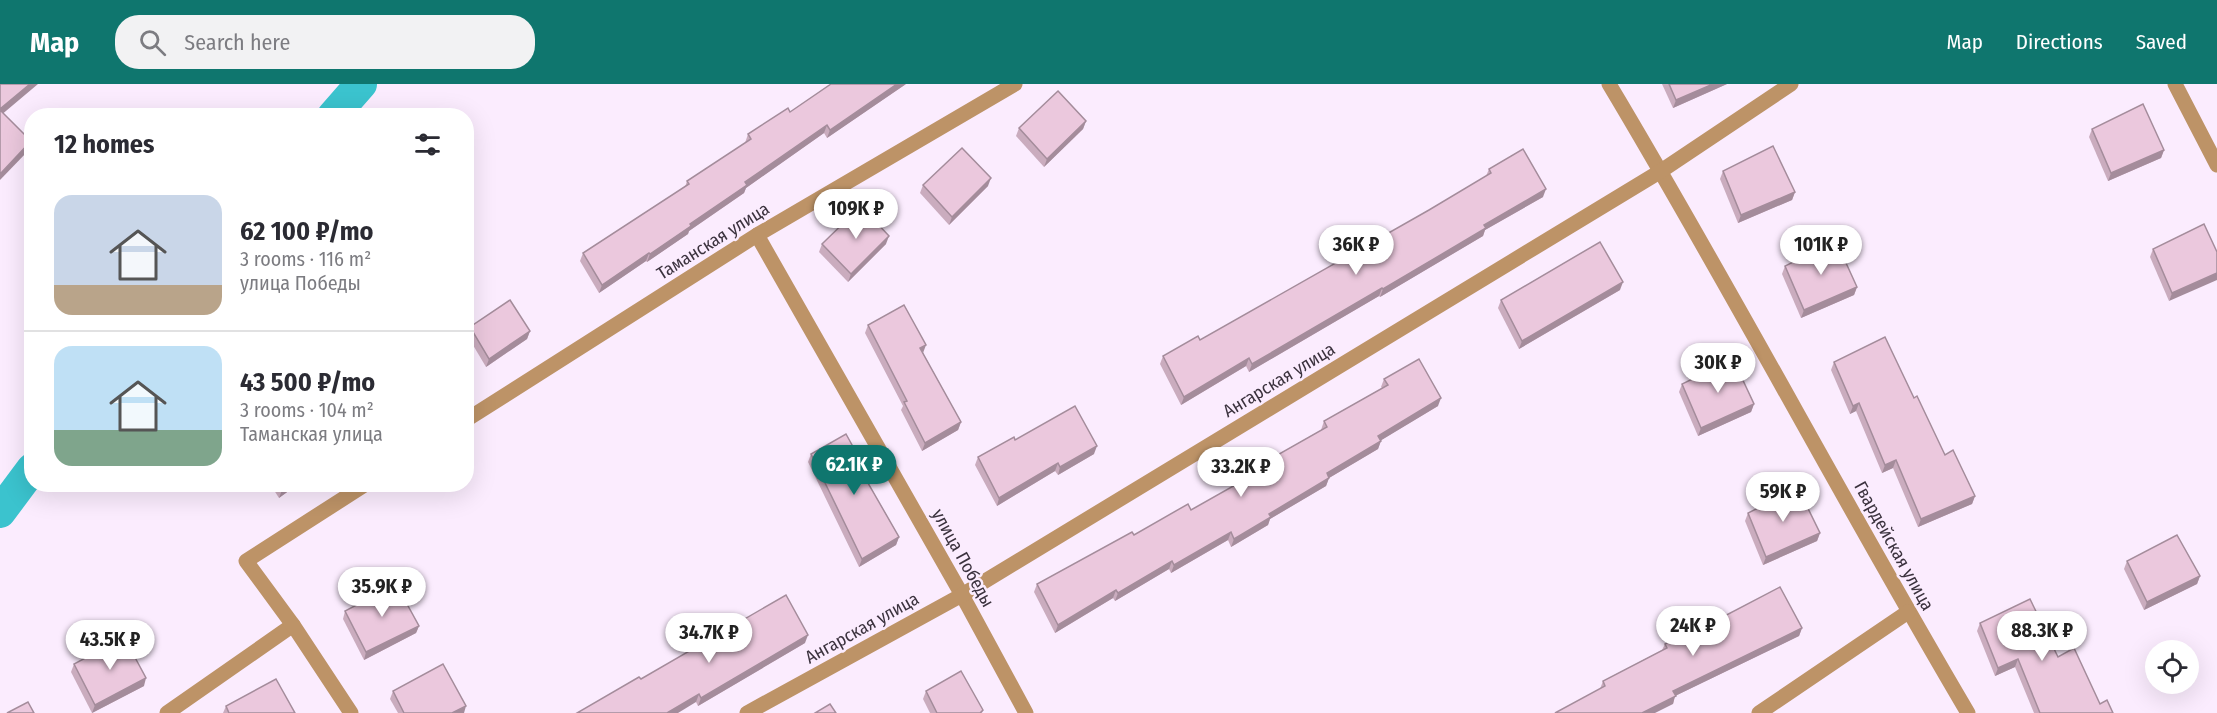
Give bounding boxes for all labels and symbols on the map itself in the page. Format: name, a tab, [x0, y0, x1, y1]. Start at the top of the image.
pin: 109K ₽	[807, 189, 905, 240]
street label: Таманская улица	[653, 198, 773, 284]
pin: 36K ₽	[1314, 225, 1398, 276]
pin: 101K ₽	[1772, 225, 1870, 276]
street label: Ангарская улица	[1219, 338, 1339, 422]
pin: 30K ₽	[1676, 343, 1760, 394]
pin: 62.1K ₽	[799, 445, 909, 496]
pin: 33.2K ₽	[1186, 447, 1296, 498]
pin: 59K ₽	[1741, 472, 1825, 523]
street label: Гвардейская улица	[1849, 477, 1939, 615]
street label: улица Победы	[927, 505, 999, 611]
pin: 35.9K ₽	[327, 567, 437, 618]
street label: Ангарская улица	[801, 588, 923, 668]
pin: 24K ₽	[1651, 606, 1735, 657]
pin: 88.3K ₽	[1987, 611, 2097, 662]
pin: 34.7K ₽	[654, 613, 764, 664]
pin: 43.5K ₽	[55, 620, 165, 671]

